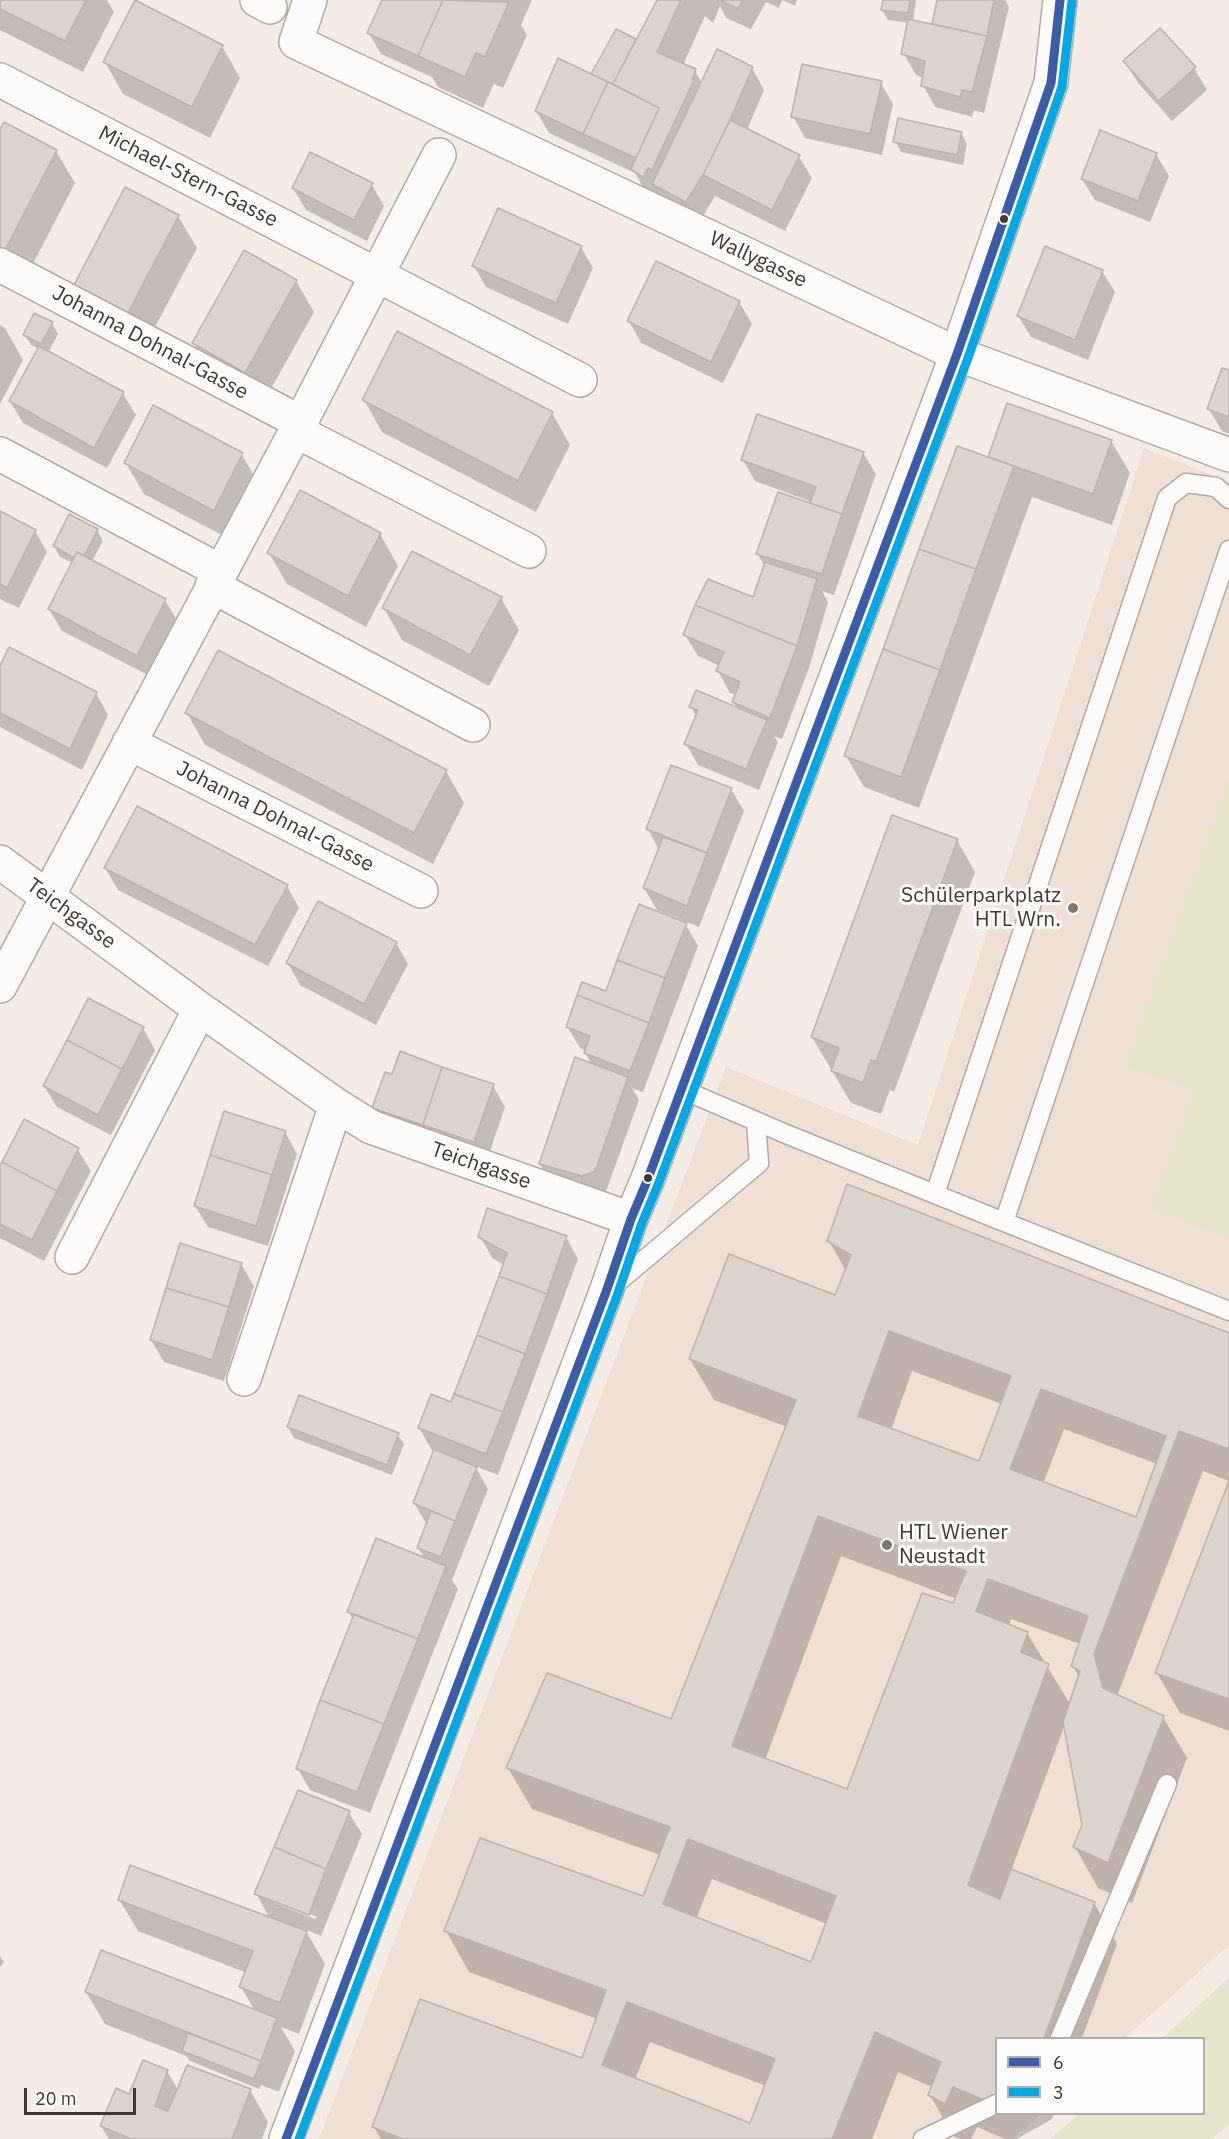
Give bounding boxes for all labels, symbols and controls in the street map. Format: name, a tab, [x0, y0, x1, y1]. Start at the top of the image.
street label: Michael-Stern-Gasse	[94, 121, 282, 233]
unlabelled marker	[998, 213, 1010, 225]
street label: Wallygasse	[705, 226, 811, 294]
street label: Johanna Dohnal-Gasse	[48, 281, 252, 405]
street label: Johanna Dohnal-Gasse	[172, 756, 378, 878]
street label: Teichgasse	[22, 873, 120, 955]
place label: Schülerparkplatz HTL Wrn.	[901, 883, 1061, 933]
marker: Schülerparkplatz HTL Wrn.	[1066, 901, 1080, 915]
street label: Teichgasse	[428, 1137, 534, 1195]
unlabelled marker	[642, 1172, 654, 1184]
place label: HTL Wiener Neustadt	[899, 1520, 1008, 1570]
marker: HTL Wiener Neustadt	[880, 1538, 894, 1552]
legend	[995, 2037, 1205, 2115]
text: 6	[1053, 2051, 1064, 2074]
scale bar	[27, 2076, 140, 2114]
text: 3	[1053, 2081, 1064, 2104]
text: 20 m	[35, 2087, 77, 2110]

